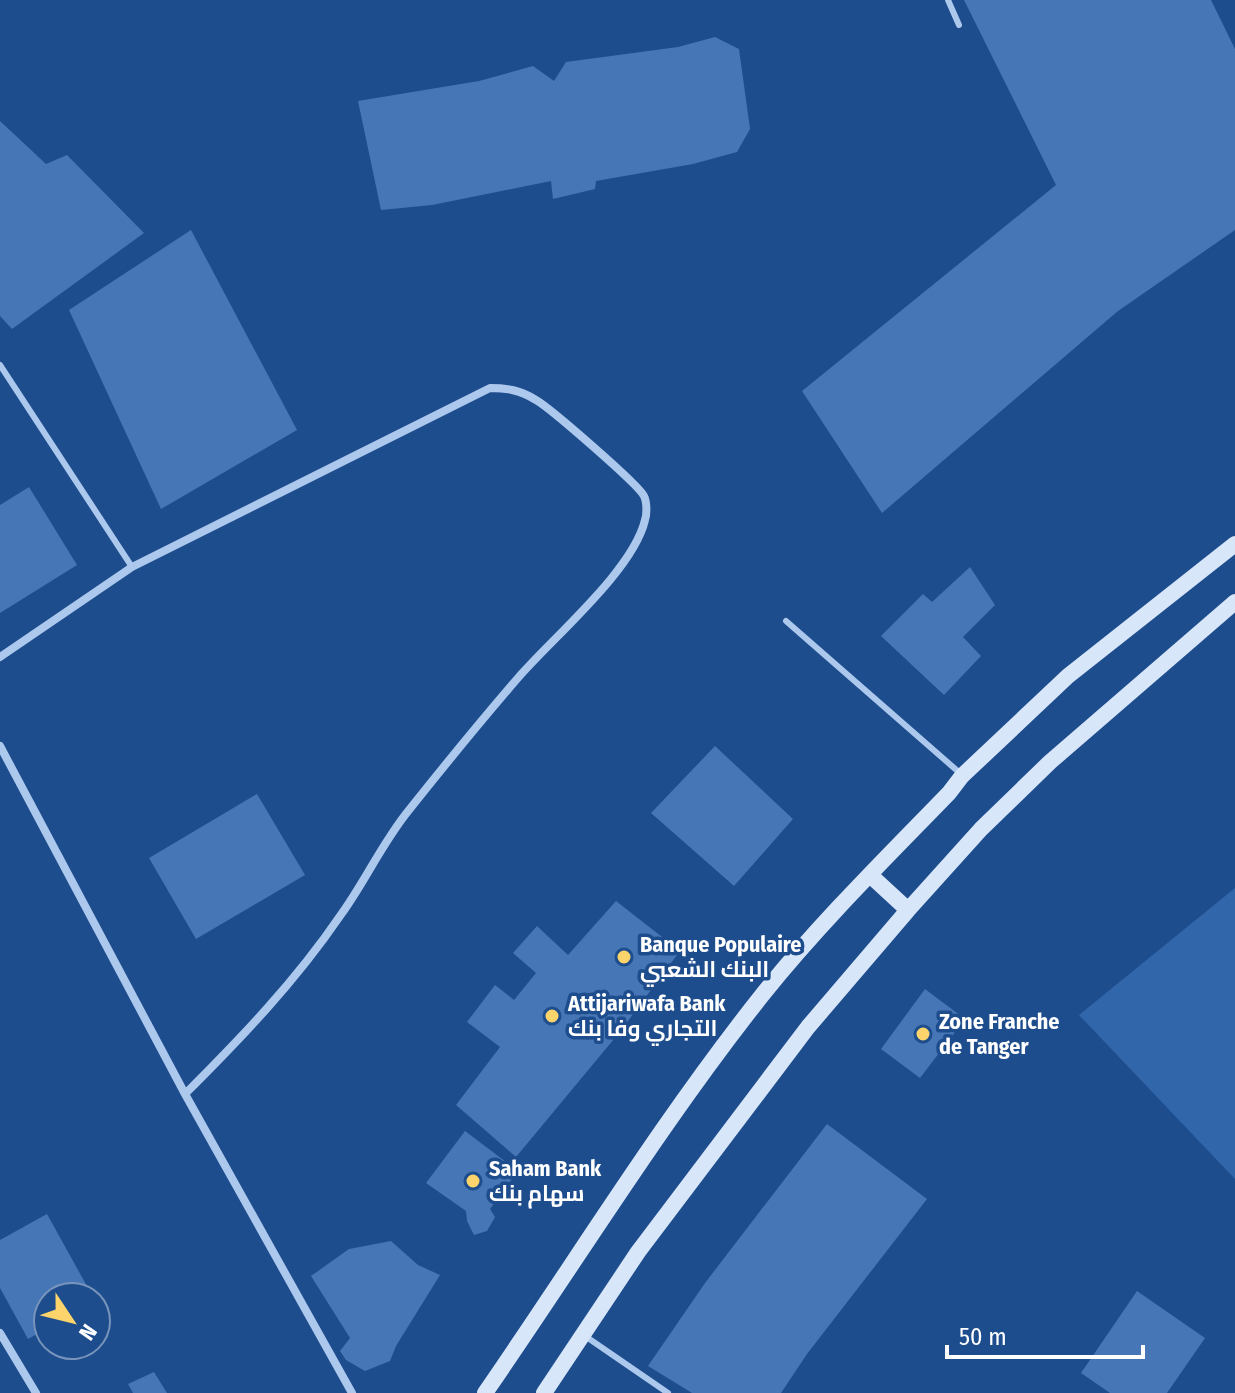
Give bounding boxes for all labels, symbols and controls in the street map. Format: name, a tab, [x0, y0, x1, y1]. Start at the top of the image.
place label: Banque Populaire البنك الشعبي	[640, 931, 801, 987]
marker: Banque Populaire البنك الشعبي	[615, 948, 633, 966]
place label: Attijariwafa Bank التجاري وفا بنك	[567, 990, 726, 1046]
marker: Attijariwafa Bank التجاري وفا بنك	[543, 1007, 561, 1025]
place label: Zone Franche de Tanger	[939, 1008, 1059, 1060]
marker: Zone Franche de Tanger	[914, 1025, 932, 1043]
place label: Saham Bank سهام بنك	[489, 1155, 602, 1209]
marker: Saham Bank سهام بنك	[464, 1172, 482, 1190]
north arrow	[32, 1281, 112, 1361]
scale bar	[947, 1309, 1143, 1359]
text: N	[73, 1319, 103, 1345]
text: 50 m	[959, 1323, 1007, 1351]

